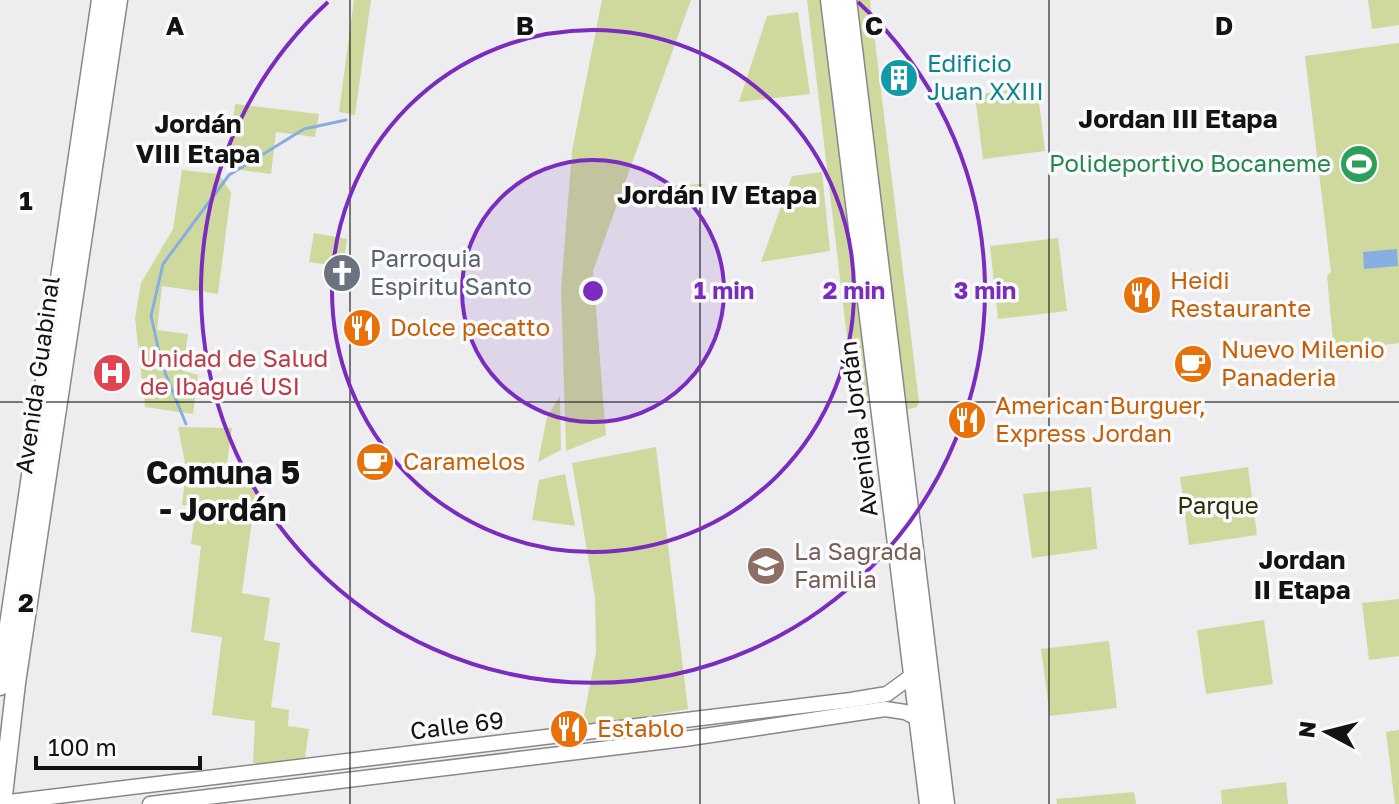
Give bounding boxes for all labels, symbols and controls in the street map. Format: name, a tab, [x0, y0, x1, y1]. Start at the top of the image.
text: A	[166, 10, 185, 41]
text: B	[516, 10, 534, 41]
text: C	[865, 10, 883, 41]
text: D	[1215, 10, 1233, 41]
place label: Edificio Juan XXIII	[927, 48, 1044, 105]
building icon: Edificio Juan XXIII	[878, 57, 920, 99]
district label: Jordan III Etapa	[1078, 103, 1278, 134]
district label: Jordán VIII Etapa	[136, 108, 260, 169]
sports icon: Polideportivo Bocaneme	[1338, 143, 1380, 185]
place label: Polideportivo Bocaneme	[1049, 148, 1331, 177]
district label: Jordán IV Etapa	[617, 179, 817, 210]
text: 1	[19, 185, 33, 216]
place label: Parroquia Espiritu Santo	[370, 243, 532, 300]
church icon: Parroquia Espiritu Santo	[321, 252, 363, 294]
place label: Heidi Restaurante	[1170, 265, 1311, 322]
street label: Avenida Guabinal	[8, 274, 65, 475]
restaurant icon: Heidi Restaurante	[1121, 274, 1163, 316]
text: 1 min	[694, 275, 754, 304]
text: 2 min	[823, 275, 885, 304]
text: 3 min	[954, 275, 1016, 304]
centre of rings	[579, 277, 607, 305]
restaurant icon: Dolce pecatto	[341, 307, 383, 349]
place label: Dolce pecatto	[390, 312, 550, 341]
place label: Nuevo Milenio Panaderia	[1221, 334, 1385, 391]
street label: Avenida Jordán	[832, 340, 883, 519]
place label: Unidad de Salud de Ibagué USI	[140, 343, 328, 400]
cafe icon: Nuevo Milenio Panaderia	[1172, 343, 1214, 385]
hospital icon: Unidad de Salud de Ibagué USI	[91, 352, 133, 394]
place label: American Burguer, Express Jordan	[995, 390, 1206, 447]
restaurant icon: American Burguer, Express Jordan	[946, 399, 988, 441]
cafe icon: Caramelos	[354, 441, 396, 483]
place label: Caramelos	[403, 446, 525, 475]
district label: Comuna 5 - Jordán	[146, 453, 300, 528]
park label: Parque	[1177, 490, 1259, 519]
place label: La Sagrada Familia	[794, 536, 922, 593]
district label: Jordan II Etapa	[1254, 544, 1350, 605]
school or university icon: La Sagrada Familia	[745, 545, 787, 587]
text: 2	[18, 587, 34, 618]
north arrow	[1287, 692, 1367, 772]
street label: Calle 69	[408, 704, 505, 745]
restaurant icon: Establo	[548, 708, 590, 750]
place label: Establo	[597, 713, 684, 742]
scale bar	[36, 720, 200, 770]
text: N	[1292, 720, 1321, 739]
text: 100 m	[48, 732, 117, 761]

